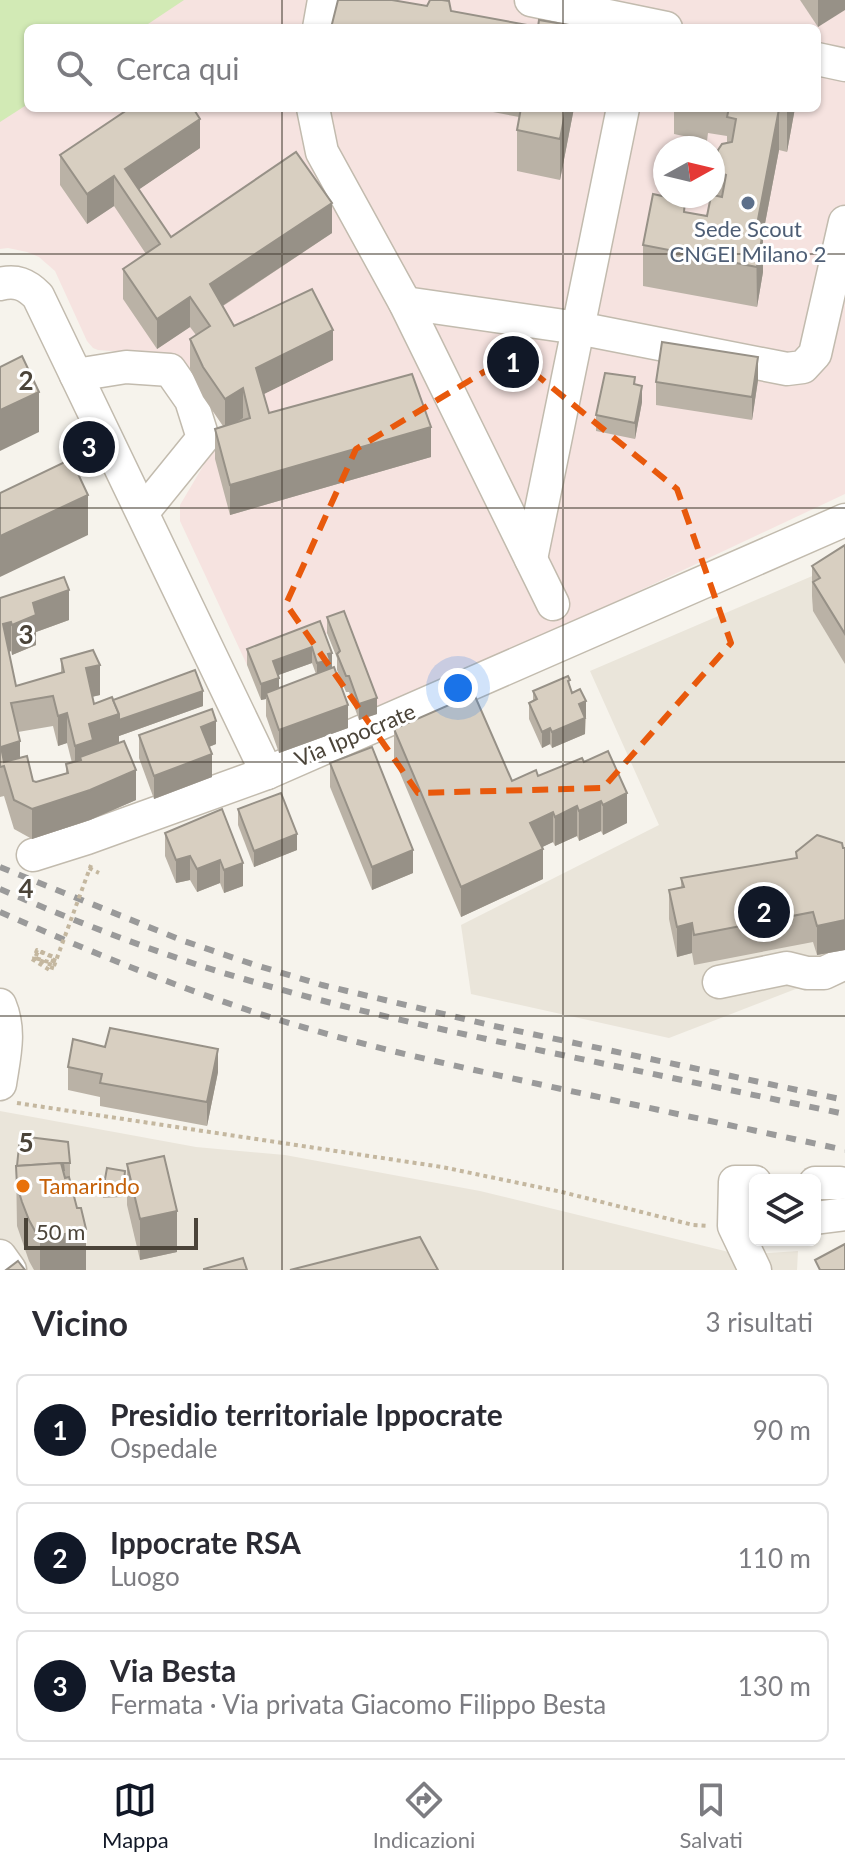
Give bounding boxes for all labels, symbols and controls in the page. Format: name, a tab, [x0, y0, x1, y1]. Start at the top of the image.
search box	[24, 24, 821, 112]
icon: search	[52, 46, 96, 90]
text: Cerca qui	[116, 50, 240, 86]
north arrow	[653, 136, 725, 208]
marker: Sede Scout CNGEI Milano 2	[739, 194, 757, 212]
place label: Sede Scout CNGEI Milano 2	[670, 215, 826, 267]
pin: 1	[487, 332, 539, 392]
text: 2	[18, 364, 34, 396]
pin: 3	[63, 417, 115, 477]
text: 3	[18, 618, 34, 650]
your location	[438, 668, 478, 708]
street label: Via Ippocrate	[290, 697, 419, 772]
text: 4	[18, 872, 34, 904]
pin: 2	[738, 882, 790, 942]
text: 5	[18, 1126, 34, 1158]
place label: Tamarindo	[39, 1172, 140, 1199]
map controls	[749, 1174, 821, 1246]
button: layers	[749, 1174, 821, 1246]
marker: Tamarindo	[14, 1177, 32, 1195]
scale bar	[24, 1214, 198, 1250]
text: 50 m	[36, 1218, 85, 1245]
text: Vicino	[32, 1302, 128, 1343]
text: 3 risultati	[706, 1306, 813, 1338]
text: Presidio territoriale Ippocrate	[110, 1396, 503, 1432]
text: 1	[52, 1414, 68, 1446]
text: 90 m	[753, 1414, 811, 1446]
text: Ospedale	[110, 1432, 218, 1464]
text: Ippocrate RSA	[110, 1524, 301, 1560]
text: 2	[52, 1542, 68, 1574]
text: 110 m	[738, 1542, 811, 1574]
text: Luogo	[110, 1560, 180, 1592]
text: Via Besta	[110, 1652, 236, 1688]
text: 3	[52, 1670, 68, 1702]
text: 130 m	[738, 1670, 811, 1702]
text: Fermata · Via privata Giacomo Filippo Besta	[110, 1688, 606, 1720]
tab: Mappa	[102, 1778, 169, 1853]
tab: Indicazioni	[373, 1778, 475, 1853]
tab: Salvati	[680, 1778, 743, 1853]

